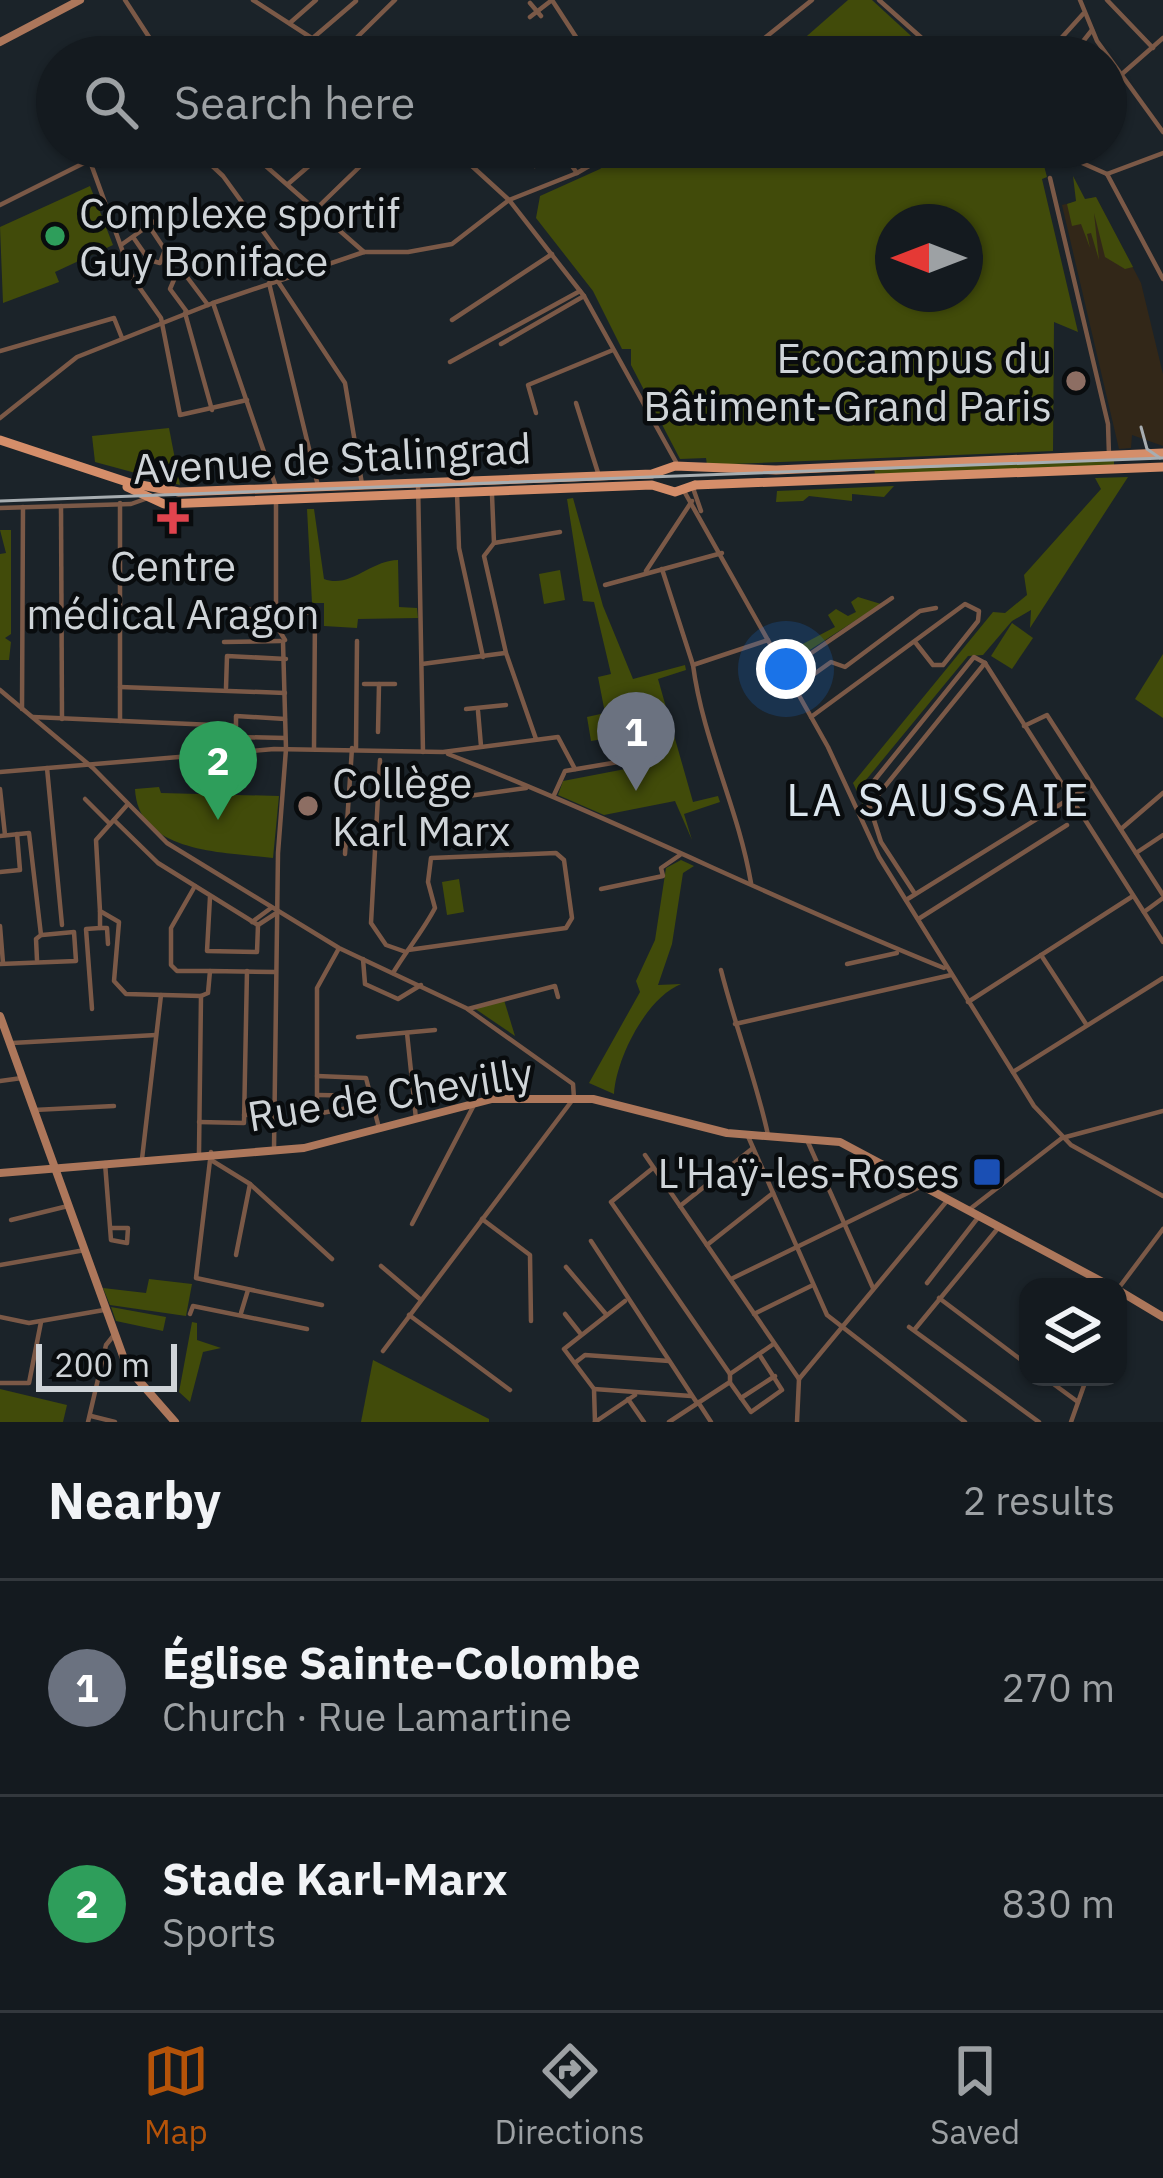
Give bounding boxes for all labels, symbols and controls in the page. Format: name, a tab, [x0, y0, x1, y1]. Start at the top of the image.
search box	[36, 36, 1127, 168]
icon: search	[78, 69, 144, 135]
text: Search here	[174, 73, 415, 131]
place label: Complexe sportif Guy Boniface	[79, 185, 400, 288]
north arrow	[875, 204, 983, 312]
marker: Complexe sportif Guy Boniface	[42, 223, 68, 249]
place label: Ecocampus du Bâtiment-Grand Paris	[643, 330, 1052, 433]
marker: Ecocampus du Bâtiment-Grand Paris	[1063, 368, 1089, 394]
street label: Avenue de Stalingrad	[131, 420, 533, 496]
marker: Centre médical Aragon	[157, 502, 189, 534]
place label: Centre médical Aragon	[26, 538, 320, 641]
your location	[756, 639, 816, 699]
pin: 1	[597, 692, 675, 791]
pin: 2	[179, 721, 257, 820]
place label: Collège Karl Marx	[332, 755, 510, 858]
district label: LA SAUSSAIE	[786, 770, 1092, 828]
marker: Collège Karl Marx	[295, 793, 321, 819]
street label: Rue de Chevilly	[243, 1044, 537, 1144]
place label: L'Haÿ-les-Roses	[658, 1145, 960, 1200]
marker: L'Haÿ-les-Roses	[971, 1156, 1003, 1188]
map controls	[1019, 1278, 1127, 1386]
button: layers	[1019, 1278, 1127, 1386]
scale bar	[36, 1338, 177, 1391]
text: 200 m	[54, 1343, 150, 1386]
text: Nearby	[48, 1467, 221, 1533]
text: 2 results	[963, 1475, 1115, 1526]
text: Église Sainte-Colombe	[162, 1633, 641, 1691]
text: 1	[75, 1662, 99, 1713]
text: 270 m	[1002, 1662, 1115, 1713]
text: Church · Rue Lamartine	[162, 1691, 572, 1742]
text: Stade Karl-Marx	[162, 1849, 508, 1907]
text: 2	[75, 1878, 99, 1929]
text: 830 m	[1002, 1878, 1115, 1929]
text: Sports	[162, 1907, 276, 1958]
tab: Map	[143, 2038, 209, 2153]
tab: Directions	[495, 2038, 645, 2153]
tab: Saved	[930, 2038, 1020, 2153]

